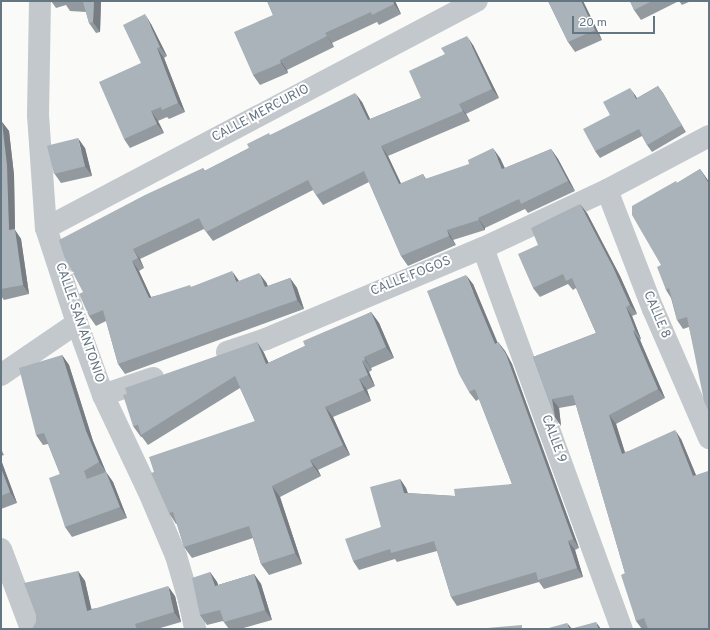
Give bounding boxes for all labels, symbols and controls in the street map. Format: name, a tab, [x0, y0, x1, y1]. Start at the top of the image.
scale bar	[574, 8, 657, 34]
text: 20 m	[579, 15, 607, 31]
street label: CALLE MERCURIO	[210, 82, 312, 146]
street label: CALLE FOGOS	[369, 254, 453, 300]
street label: CALLE SAN ANTONIO	[51, 261, 107, 385]
street label: CALLE 8	[639, 289, 673, 341]
street label: CALLE 9	[537, 413, 569, 465]

